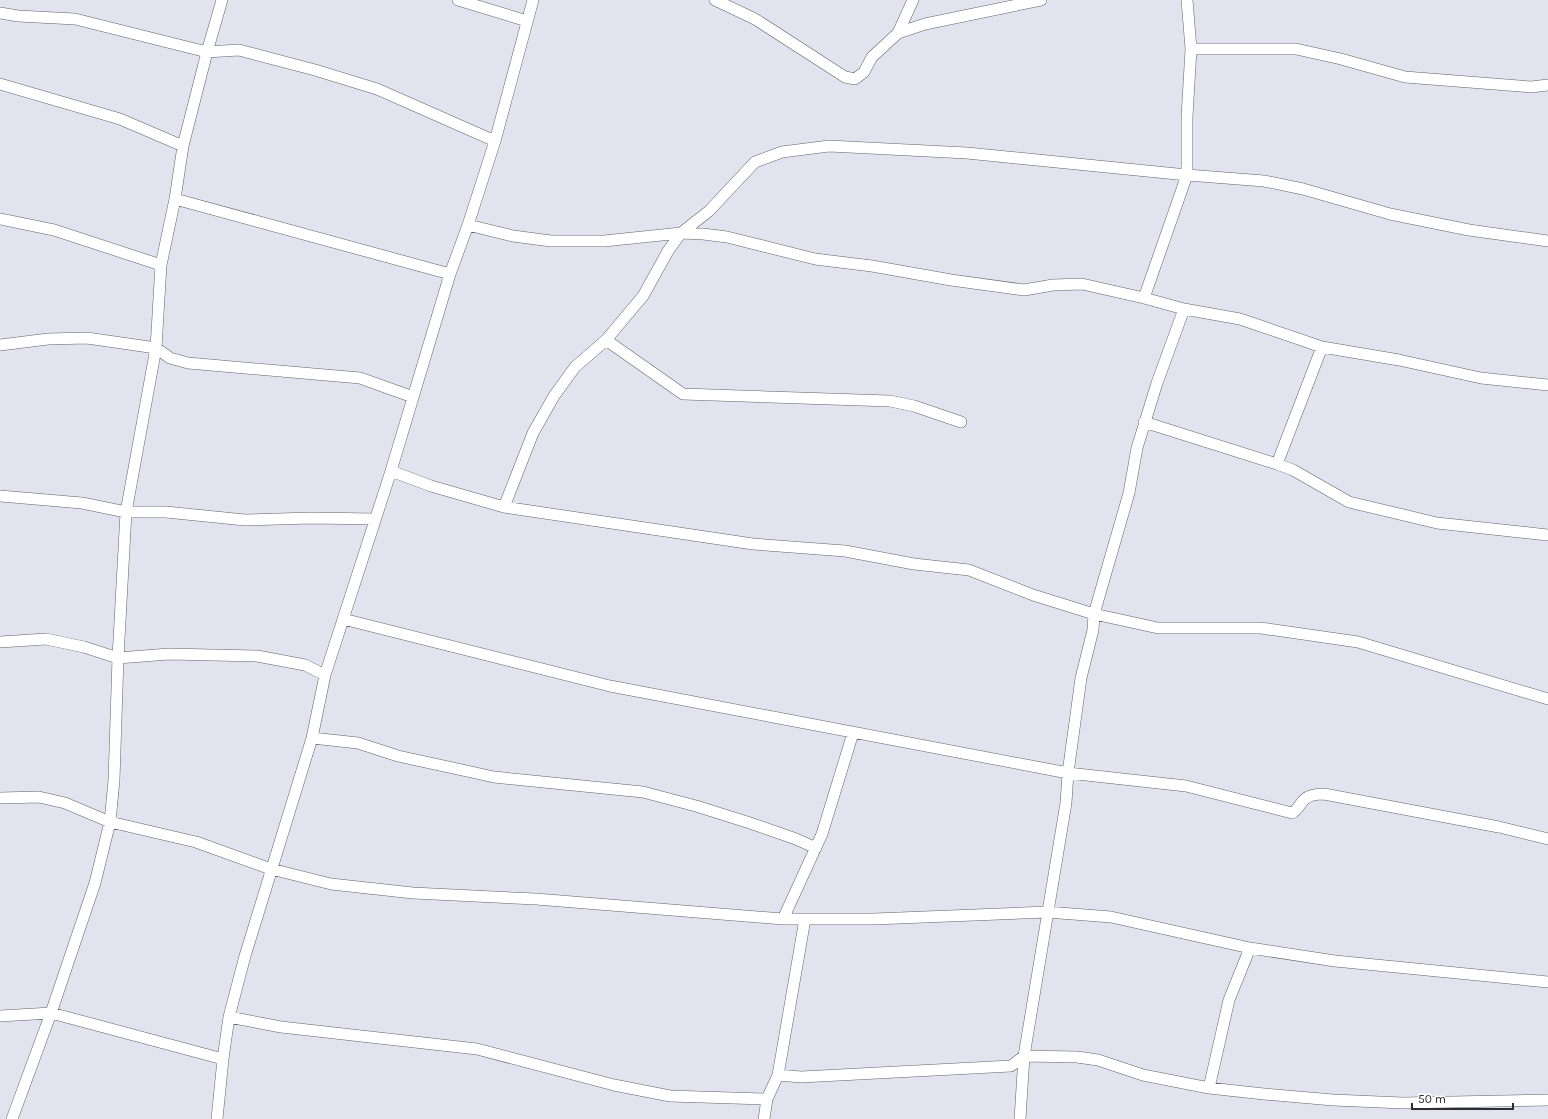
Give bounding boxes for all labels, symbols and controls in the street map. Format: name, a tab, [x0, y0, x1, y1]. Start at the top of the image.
scale bar	[1412, 1085, 1513, 1111]
text: 50 m	[1418, 1092, 1446, 1106]

